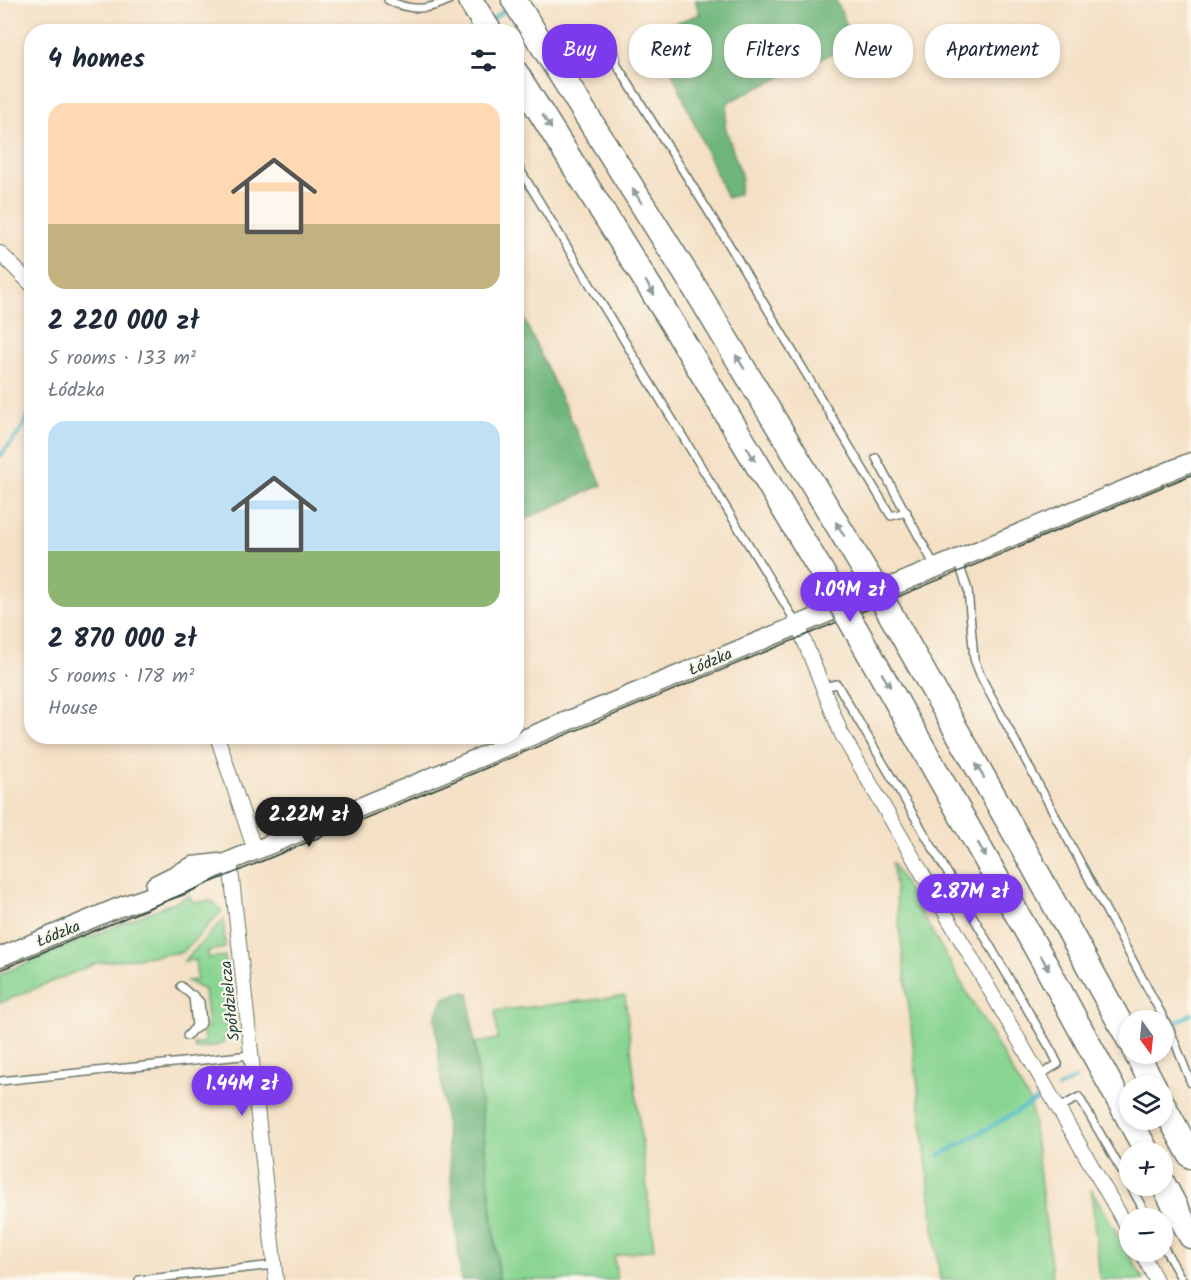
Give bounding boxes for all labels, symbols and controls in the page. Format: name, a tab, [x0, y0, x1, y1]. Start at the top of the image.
chip: Buy	[542, 24, 617, 78]
chip: Rent	[629, 24, 712, 78]
chip: Filters	[724, 24, 821, 78]
chip: New	[833, 24, 913, 78]
chip: Apartment	[925, 24, 1060, 78]
text: 4 homes	[48, 39, 145, 81]
icon: filters	[467, 44, 500, 77]
one-way arrow	[541, 114, 552, 130]
icon: home	[220, 142, 328, 250]
one-way arrow	[632, 188, 643, 204]
one-way arrow	[645, 279, 656, 296]
text: 2 220 000 zł	[48, 301, 199, 343]
text: 5 rooms · 133 m²	[48, 343, 196, 375]
one-way arrow	[734, 354, 745, 370]
text: Łódzka	[48, 375, 105, 407]
one-way arrow	[746, 446, 757, 462]
icon: home	[220, 460, 328, 568]
one-way arrow	[834, 521, 845, 537]
pin: 1.09M zł	[788, 572, 912, 623]
text: 1.09M zł	[814, 575, 886, 607]
text: 2 870 000 zł	[48, 619, 197, 661]
street label: Łódzka	[685, 642, 736, 683]
text: 5 rooms · 178 m²	[48, 661, 194, 693]
one-way arrow	[881, 672, 892, 688]
text: House	[48, 693, 98, 725]
one-way arrow	[975, 762, 985, 779]
pin: 2.22M zł	[247, 797, 371, 848]
text: 2.22M zł	[269, 800, 349, 832]
one-way arrow	[977, 842, 987, 859]
pin: 2.87M zł	[908, 874, 1032, 925]
text: 2.87M zł	[931, 877, 1009, 909]
street label: Łódzka	[33, 914, 84, 955]
one-way arrow	[1040, 955, 1050, 972]
street label: Spółdzielcza	[214, 959, 247, 1042]
north arrow	[1119, 1010, 1173, 1064]
map controls	[1119, 1010, 1173, 1262]
pin: 1.44M zł	[180, 1066, 304, 1117]
text: 1.44M zł	[206, 1069, 278, 1101]
button: layers	[1119, 1076, 1173, 1130]
button: +	[1119, 1142, 1173, 1196]
button: −	[1119, 1208, 1173, 1262]

